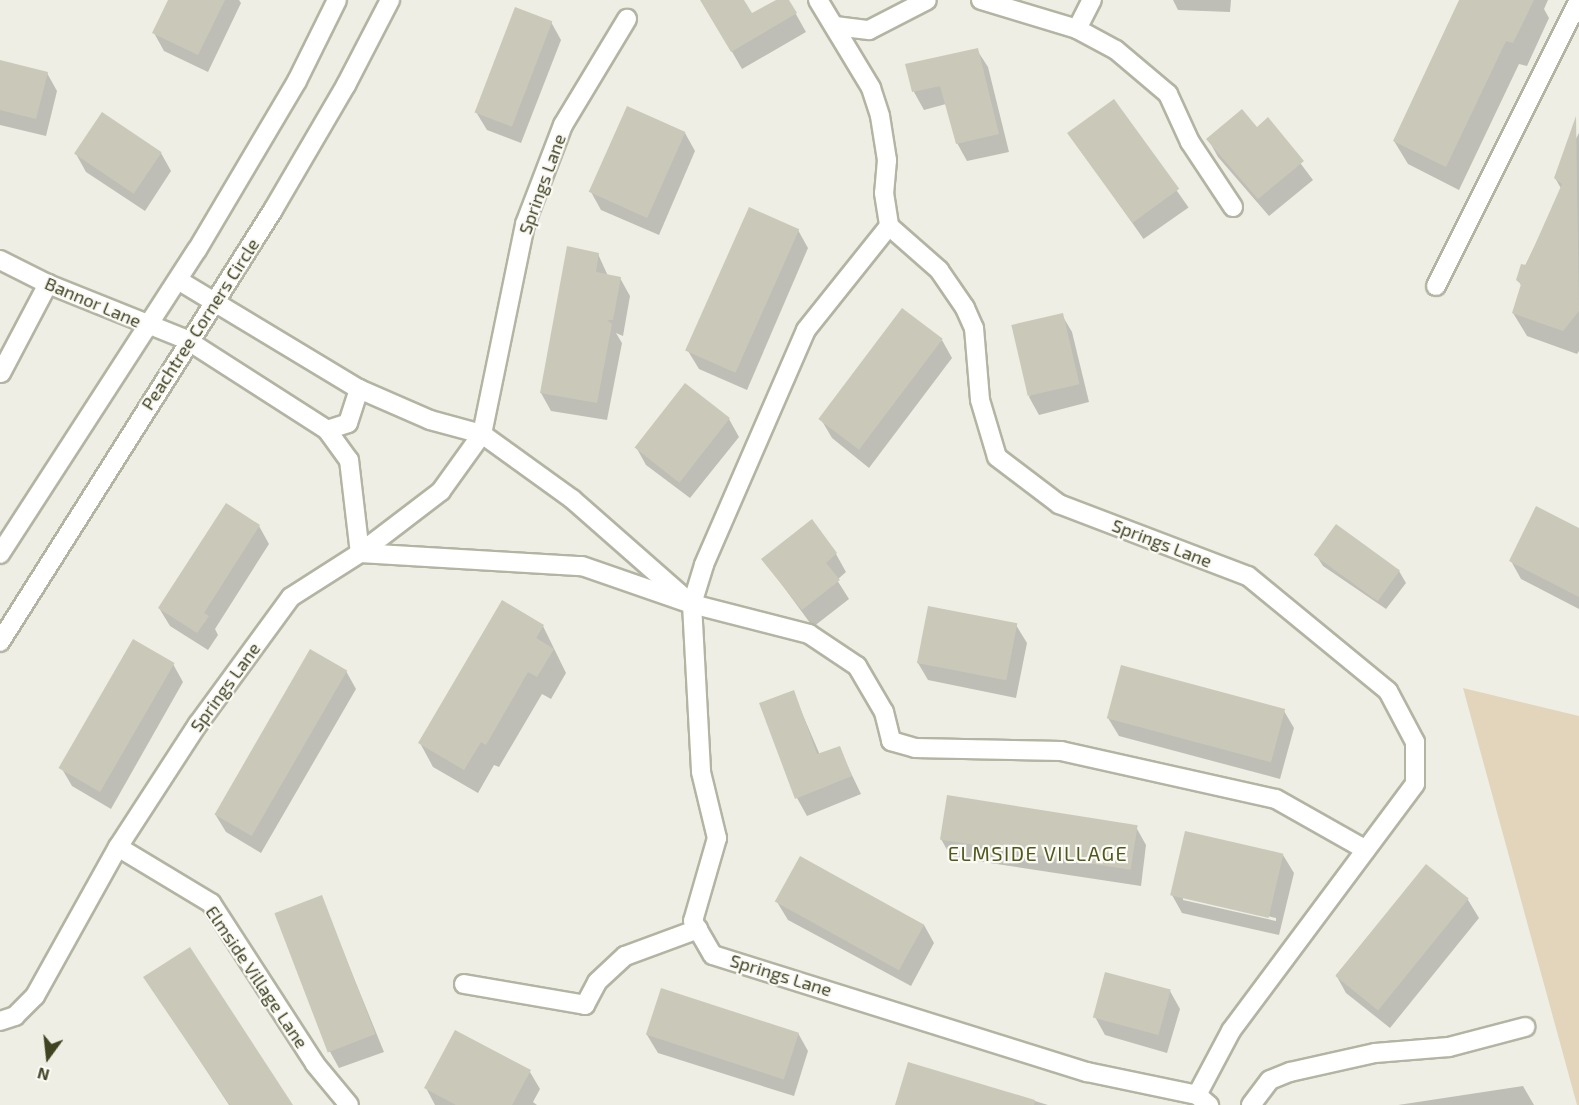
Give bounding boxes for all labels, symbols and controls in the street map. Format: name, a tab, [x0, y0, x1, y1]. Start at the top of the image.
street label: Springs Lane	[514, 131, 570, 237]
street label: Peachtree Corners Circle	[136, 234, 264, 414]
street label: Bannor Lane	[42, 272, 144, 332]
street label: Springs Lane	[1109, 514, 1215, 572]
street label: Springs Lane	[185, 638, 265, 736]
district label: ELMSIDE VILLAGE	[947, 841, 1129, 865]
street label: Elmside Village Lane	[201, 901, 313, 1053]
street label: Springs Lane	[728, 949, 834, 1001]
north arrow	[18, 1027, 78, 1087]
text: N	[35, 1064, 51, 1086]

